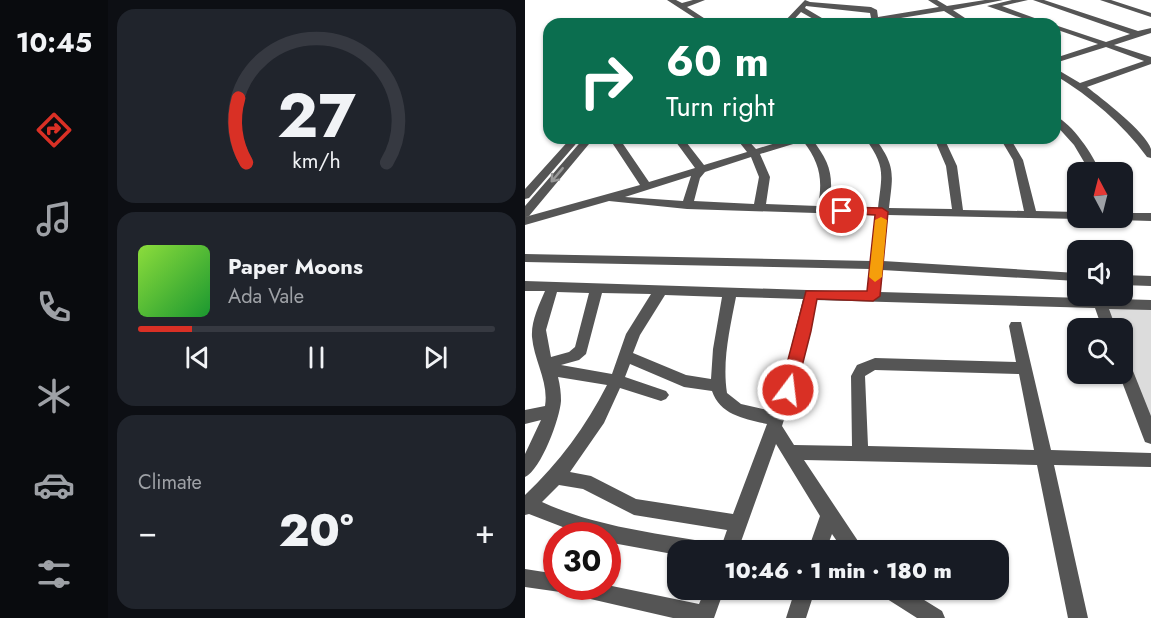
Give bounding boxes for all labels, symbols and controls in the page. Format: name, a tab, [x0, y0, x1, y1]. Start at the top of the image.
text: 10:45	[16, 23, 92, 62]
text: 60 m	[666, 31, 769, 92]
icon: right	[567, 42, 645, 120]
text: 27	[277, 70, 356, 160]
text: Turn right	[666, 87, 774, 126]
icon: directions	[33, 109, 75, 151]
text: km/h	[292, 145, 341, 176]
north arrow	[1067, 162, 1133, 228]
map controls	[1067, 162, 1133, 384]
one-way arrow	[550, 167, 564, 182]
pin	[816, 185, 867, 236]
icon: arrive	[825, 194, 858, 227]
icon: music	[33, 198, 75, 240]
button: sound	[1067, 240, 1133, 306]
text: Paper Moons	[228, 250, 363, 282]
text: Ada Vale	[228, 282, 304, 311]
icon: phone	[33, 286, 75, 328]
button: search	[1067, 318, 1133, 384]
icon: previous	[181, 341, 214, 374]
icon: pause	[300, 341, 333, 374]
icon: next	[419, 341, 452, 374]
position arrow	[756, 358, 820, 422]
icon: climate	[33, 375, 75, 417]
icon: car	[33, 464, 75, 506]
text: Climate	[138, 468, 202, 497]
text: 20°	[279, 498, 354, 563]
text: −	[138, 508, 157, 555]
text: +	[475, 508, 495, 555]
speed limit sign: 30	[543, 522, 621, 600]
icon: filters	[33, 553, 75, 595]
text: 10:46 · 1 min · 180 m	[724, 554, 952, 586]

